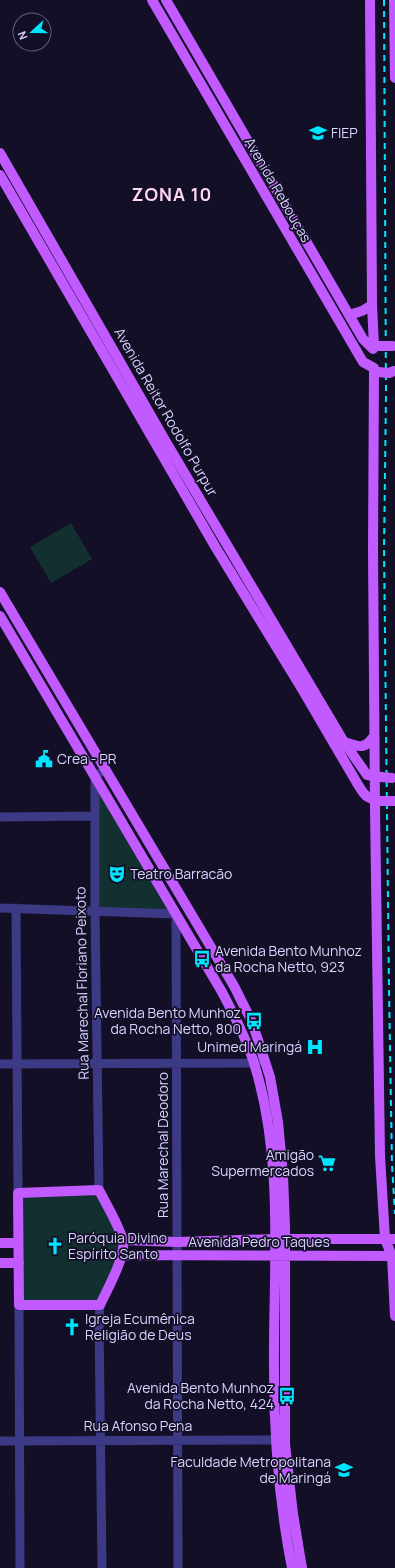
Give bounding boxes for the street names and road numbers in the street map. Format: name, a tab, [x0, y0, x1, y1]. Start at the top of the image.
street label: Avenida Rebouças	[241, 134, 316, 246]
street label: Avenida Reitor Rodolfo Purpur	[110, 324, 223, 499]
street label: Rua Marechal Floriano Peixoto	[70, 886, 93, 1080]
street label: Rua Marechal Deodoro	[153, 1072, 172, 1218]
street label: Avenida Pedro Taques	[188, 1232, 330, 1251]
street label: Rua Afonso Pena	[84, 1416, 192, 1435]

